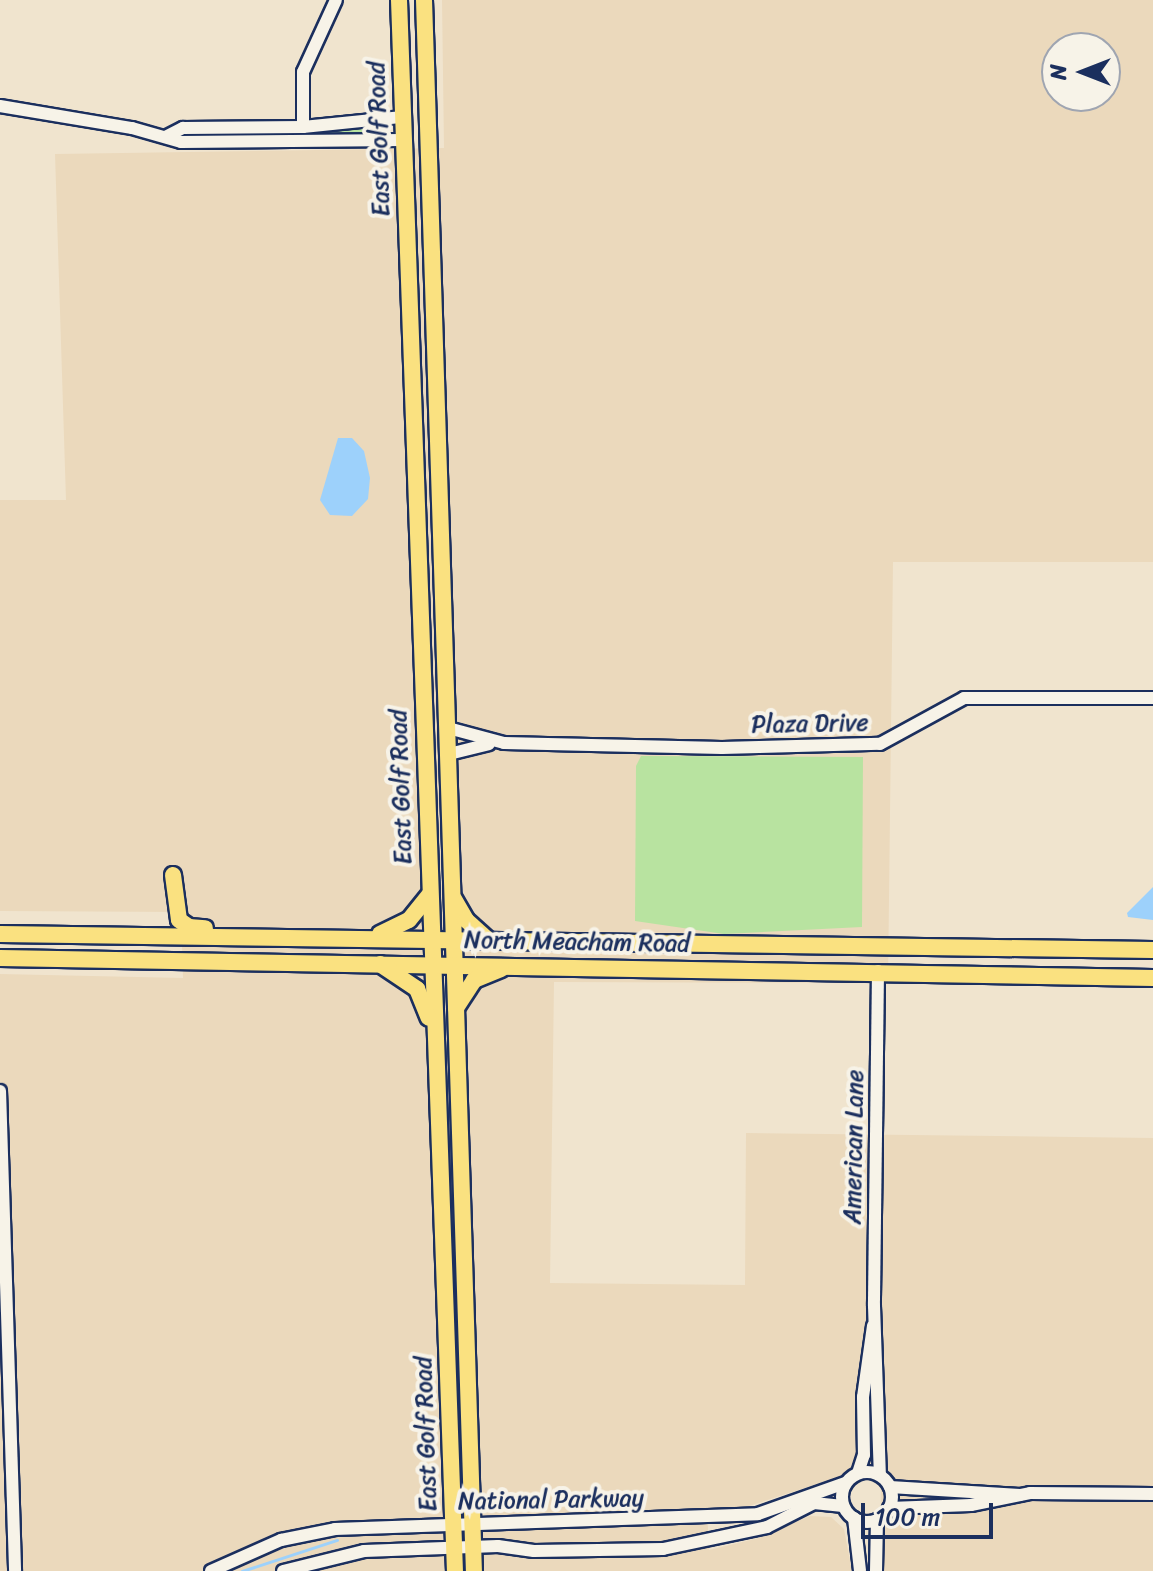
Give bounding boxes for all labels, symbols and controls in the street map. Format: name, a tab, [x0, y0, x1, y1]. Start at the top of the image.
north arrow	[1041, 32, 1121, 112]
street label: East Golf Road	[362, 61, 396, 217]
text: N	[1039, 64, 1078, 80]
street label: East Golf Road	[384, 709, 418, 865]
street label: Plaza Drive	[751, 709, 869, 739]
street label: North Meacham Road	[464, 926, 690, 958]
street label: American Lane	[838, 1069, 870, 1225]
street label: East Golf Road	[409, 1356, 443, 1512]
street label: National Parkway	[458, 1484, 644, 1516]
scale bar	[865, 1487, 997, 1537]
text: 100 m	[875, 1496, 940, 1538]

